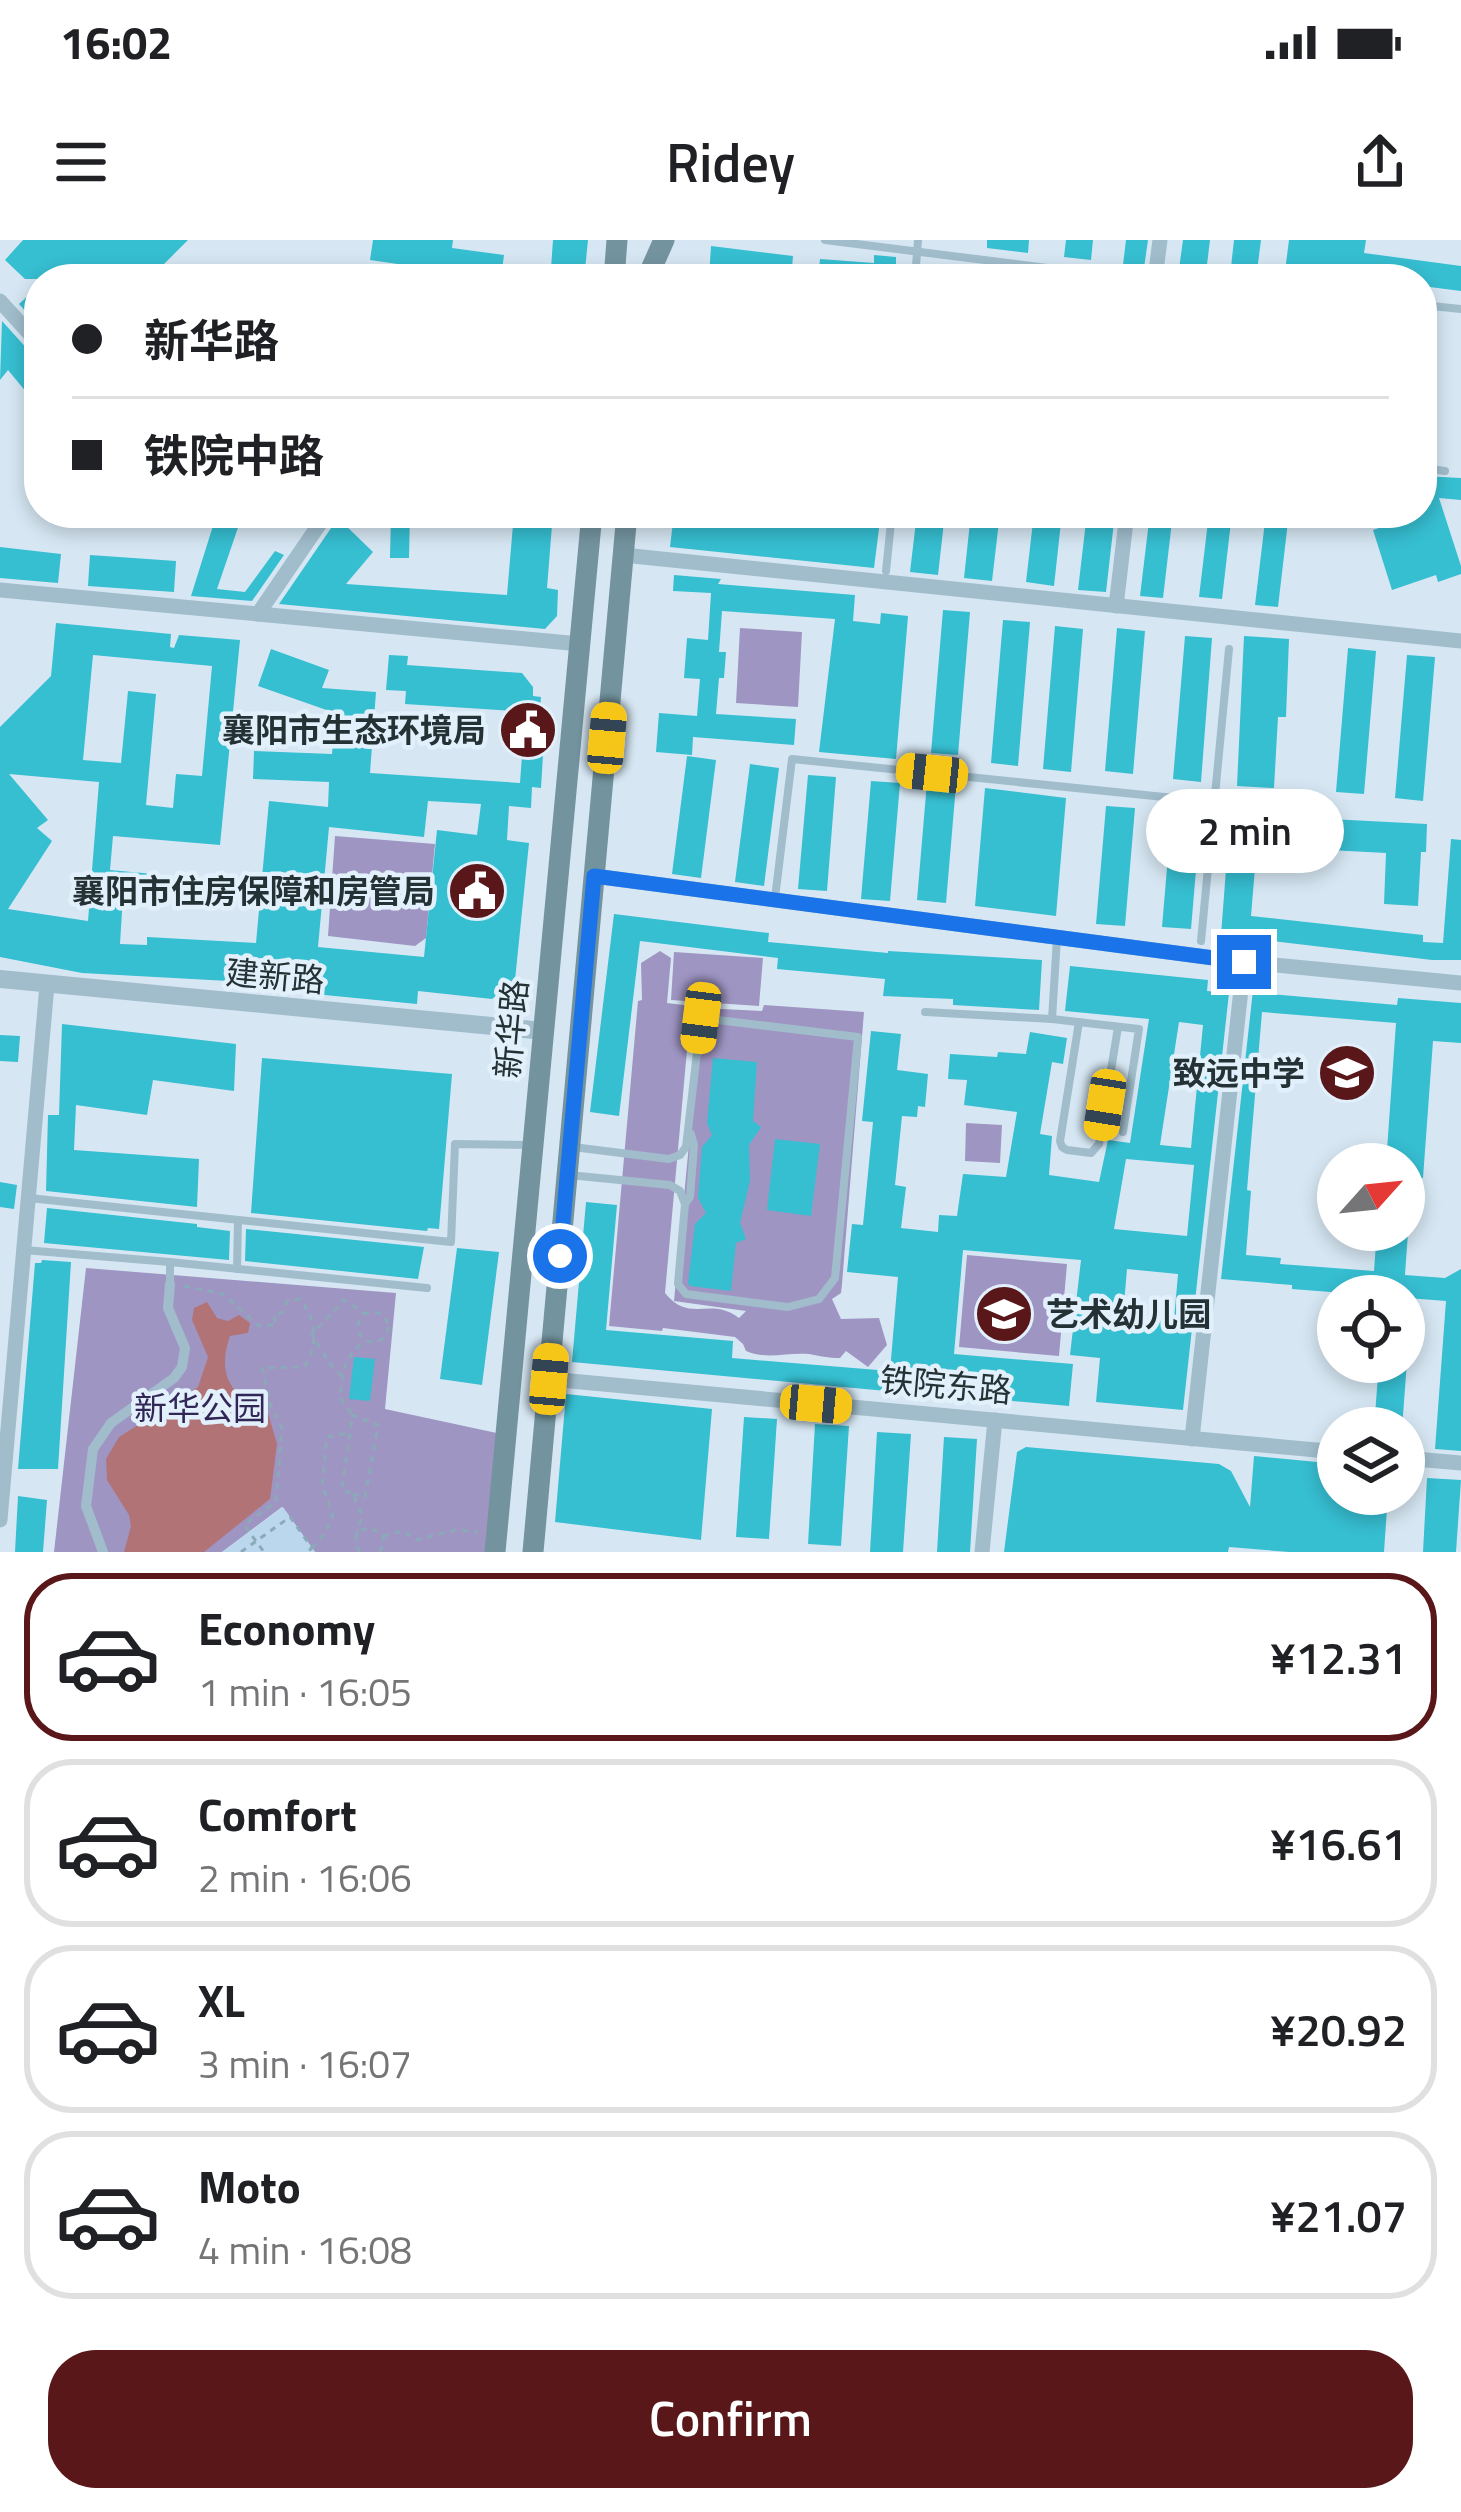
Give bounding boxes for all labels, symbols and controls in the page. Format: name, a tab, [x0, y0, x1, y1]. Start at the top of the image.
text: 16:02	[60, 8, 172, 76]
text: Ridey	[666, 121, 795, 203]
icon: menu	[48, 129, 114, 195]
icon: share	[1347, 129, 1413, 195]
text: 新华路	[144, 306, 279, 374]
text: 铁院中路	[144, 421, 324, 489]
public building icon: 襄阳市生态环境局	[497, 699, 559, 761]
car	[586, 701, 628, 775]
place label: 襄阳市生态环境局	[222, 705, 486, 755]
car	[894, 751, 970, 795]
callout: 2 min	[1145, 788, 1343, 872]
text: 2 min	[1198, 801, 1292, 860]
public building icon: 襄阳市住房保障和房管局	[446, 860, 508, 922]
place label: 襄阳市住房保障和房管局	[72, 866, 435, 916]
route end	[1217, 935, 1271, 989]
street label: 建新路	[224, 947, 326, 1005]
street label: 新华路	[482, 978, 540, 1080]
car	[679, 980, 723, 1056]
school or university icon: 致远中学	[1316, 1042, 1378, 1104]
place label: 致远中学	[1173, 1048, 1305, 1098]
car	[1082, 1067, 1128, 1143]
north arrow	[1317, 1143, 1425, 1251]
map controls	[1317, 1143, 1425, 1515]
route start	[533, 1229, 587, 1283]
button: locate	[1317, 1275, 1425, 1383]
school or university icon: 艺术幼儿园	[973, 1283, 1035, 1345]
place label: 艺术幼儿园	[1046, 1289, 1211, 1339]
car	[528, 1342, 570, 1416]
street label: 铁院东路	[878, 1354, 1014, 1416]
park label: 新华公园	[134, 1383, 266, 1433]
car	[779, 1383, 853, 1425]
button: layers	[1317, 1407, 1425, 1515]
text: Economy	[198, 1594, 375, 1662]
icon: car	[54, 1603, 162, 1711]
text: ¥12.31	[1270, 1623, 1407, 1691]
text: 1 min · 16:05	[198, 1662, 412, 1721]
text: Comfort	[198, 1780, 357, 1848]
icon: car	[54, 1789, 162, 1897]
text: ¥16.61	[1270, 1809, 1407, 1877]
text: 2 min · 16:06	[198, 1848, 412, 1907]
text: XL	[198, 1966, 245, 2034]
icon: car	[54, 1975, 162, 2083]
text: ¥20.92	[1270, 1995, 1407, 2063]
text: 3 min · 16:07	[198, 2034, 412, 2093]
text: Moto	[198, 2152, 301, 2220]
icon: car	[54, 2161, 162, 2269]
text: ¥21.07	[1270, 2181, 1407, 2249]
text: 4 min · 16:08	[198, 2220, 412, 2279]
button: Confirm	[48, 2350, 1413, 2488]

